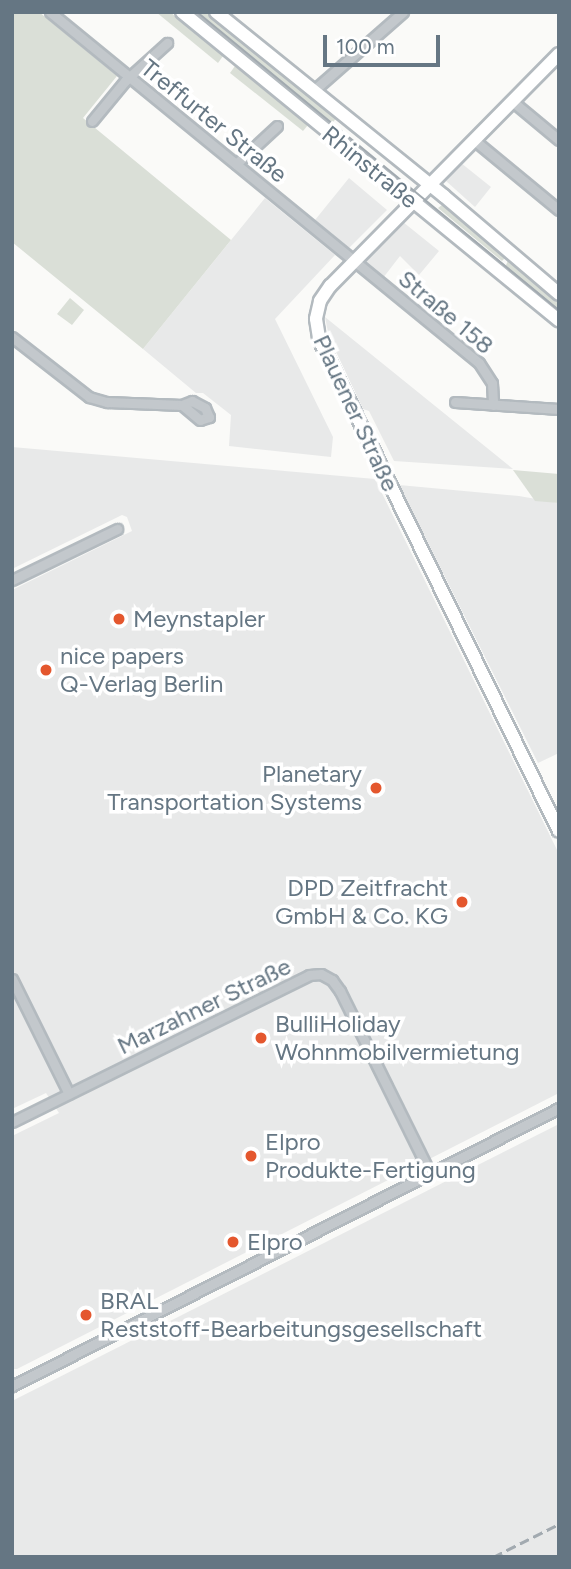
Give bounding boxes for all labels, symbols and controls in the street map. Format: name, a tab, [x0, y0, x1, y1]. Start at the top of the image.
scale bar	[326, 21, 443, 65]
text: 100 m	[336, 34, 395, 59]
street label: Treffurter Straße	[135, 53, 293, 189]
street label: Rhinstraße	[316, 120, 424, 214]
street label: Straße 158	[393, 264, 499, 360]
street label: Plauener Straße	[307, 330, 405, 496]
place label: Meynstapler	[133, 605, 265, 633]
marker: Meynstapler	[111, 611, 127, 627]
place label: nice papers Q-Verlag Berlin	[60, 642, 223, 698]
marker: nice papers Q-Verlag Berlin	[38, 662, 54, 678]
place label: Planetary Transportation Systems	[107, 760, 362, 816]
marker: Planetary Transportation Systems	[368, 780, 384, 796]
place label: DPD Zeitfracht GmbH & Co. KG	[275, 874, 448, 930]
marker: DPD Zeitfracht GmbH & Co. KG	[454, 894, 470, 910]
street label: Marzahner Straße	[113, 952, 295, 1060]
place label: BulliHoliday Wohnmobilvermietung	[275, 1010, 519, 1066]
marker: BulliHoliday Wohnmobilvermietung	[253, 1030, 269, 1046]
place label: Elpro Produkte-Fertigung	[265, 1128, 476, 1184]
marker: Elpro Produkte-Fertigung	[243, 1148, 259, 1164]
place label: Elpro	[247, 1228, 303, 1256]
marker: Elpro	[225, 1234, 241, 1250]
place label: BRAL Reststoff-Bearbeitungsgesellschaft	[100, 1287, 482, 1343]
marker: BRAL Reststoff-Bearbeitungsgesellschaft	[78, 1307, 94, 1323]

